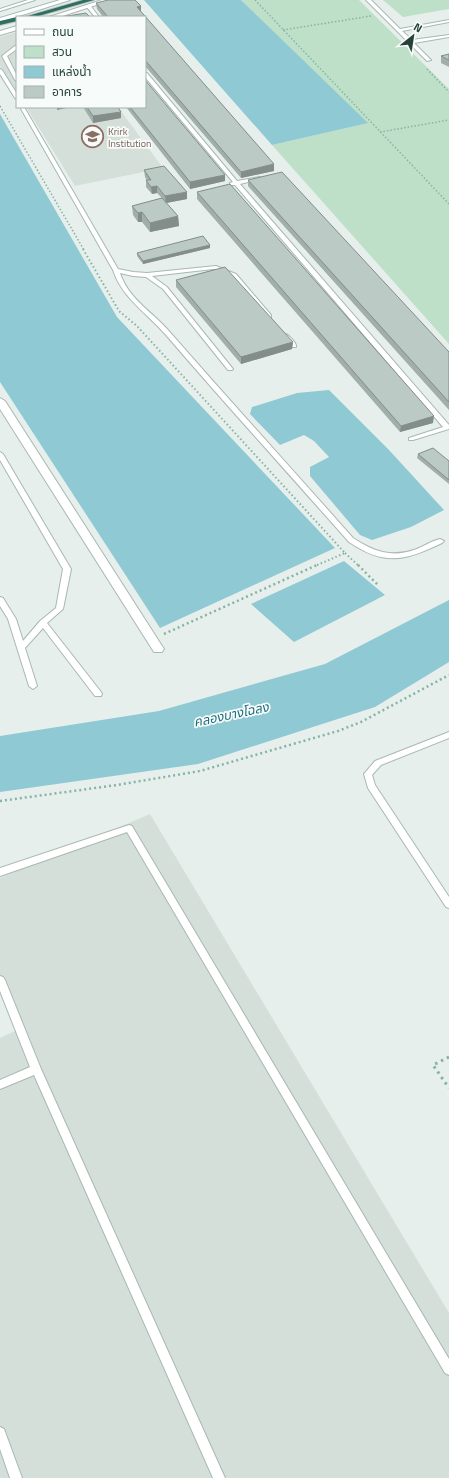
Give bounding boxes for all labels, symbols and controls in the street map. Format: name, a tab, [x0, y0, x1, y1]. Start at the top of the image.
legend	[16, 16, 146, 108]
north arrow	[393, 16, 433, 56]
text: N	[411, 19, 425, 36]
text: ถนน	[52, 22, 74, 41]
text: สวน	[52, 42, 72, 61]
text: แหล่งน้ำ	[52, 62, 91, 81]
text: อาคาร	[52, 82, 82, 101]
school or university icon: Krirk Institution	[80, 124, 106, 150]
place label: Krirk Institution	[108, 124, 151, 151]
water label: คลองบางโฉลง	[192, 696, 271, 732]

